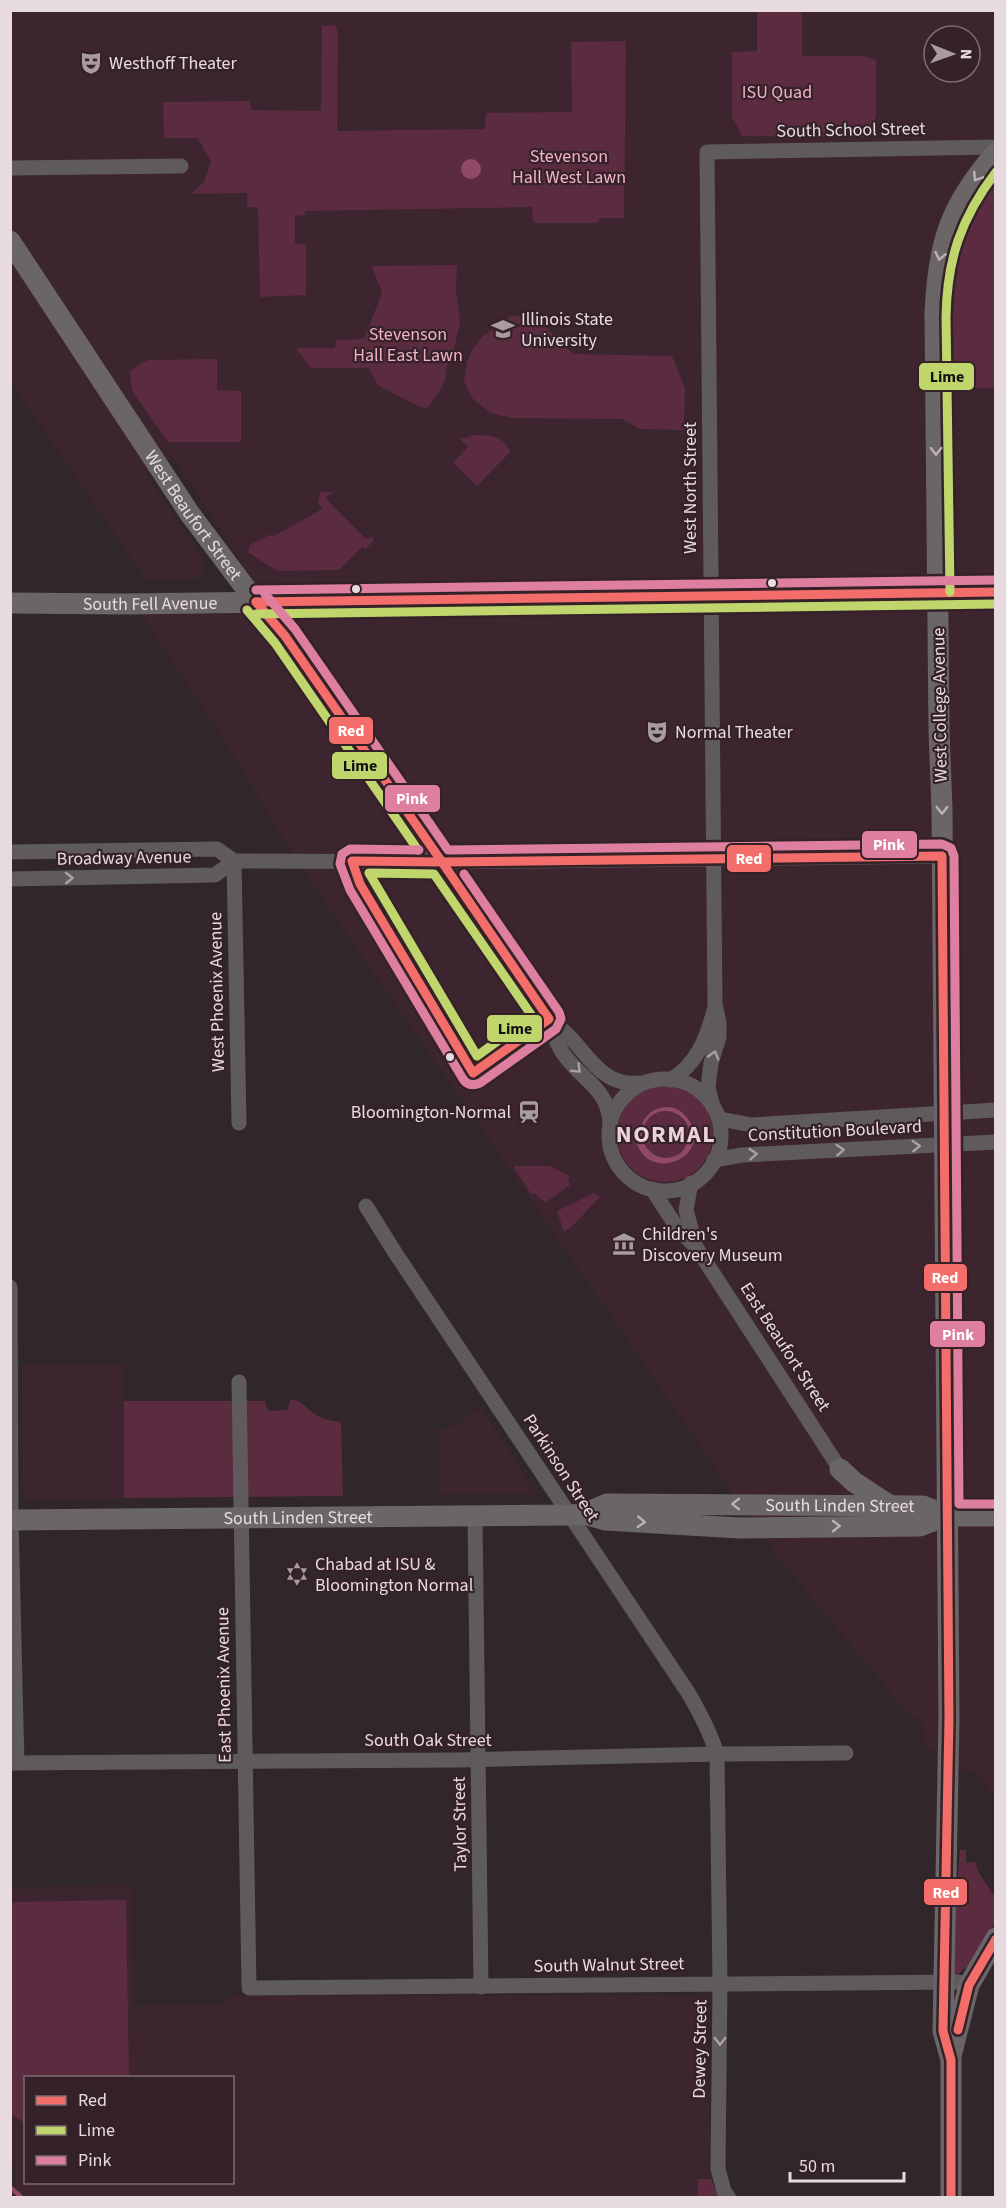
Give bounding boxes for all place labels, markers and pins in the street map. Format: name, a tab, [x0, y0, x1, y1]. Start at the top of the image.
theatre icon: Westhoff Theater	[78, 50, 104, 76]
place label: Westhoff Theater	[109, 51, 238, 76]
place label: Illinois State University	[521, 307, 613, 353]
school or university icon: Illinois State University	[490, 316, 516, 342]
unlabelled marker	[766, 577, 778, 589]
unlabelled marker	[350, 583, 362, 595]
theatre icon: Normal Theater	[644, 719, 670, 745]
place label: Normal Theater	[675, 720, 794, 745]
unlabelled marker	[444, 1051, 456, 1063]
station icon: Bloomington-Normal	[516, 1099, 542, 1125]
place label: Bloomington-Normal	[351, 1100, 511, 1125]
place label: Children's Discovery Museum	[642, 1222, 783, 1268]
museum icon: Children's Discovery Museum	[611, 1231, 637, 1257]
place label: Chabad at ISU & Bloomington Normal	[315, 1552, 473, 1598]
synagogue icon: Chabad at ISU & Bloomington Normal	[284, 1561, 310, 1587]

